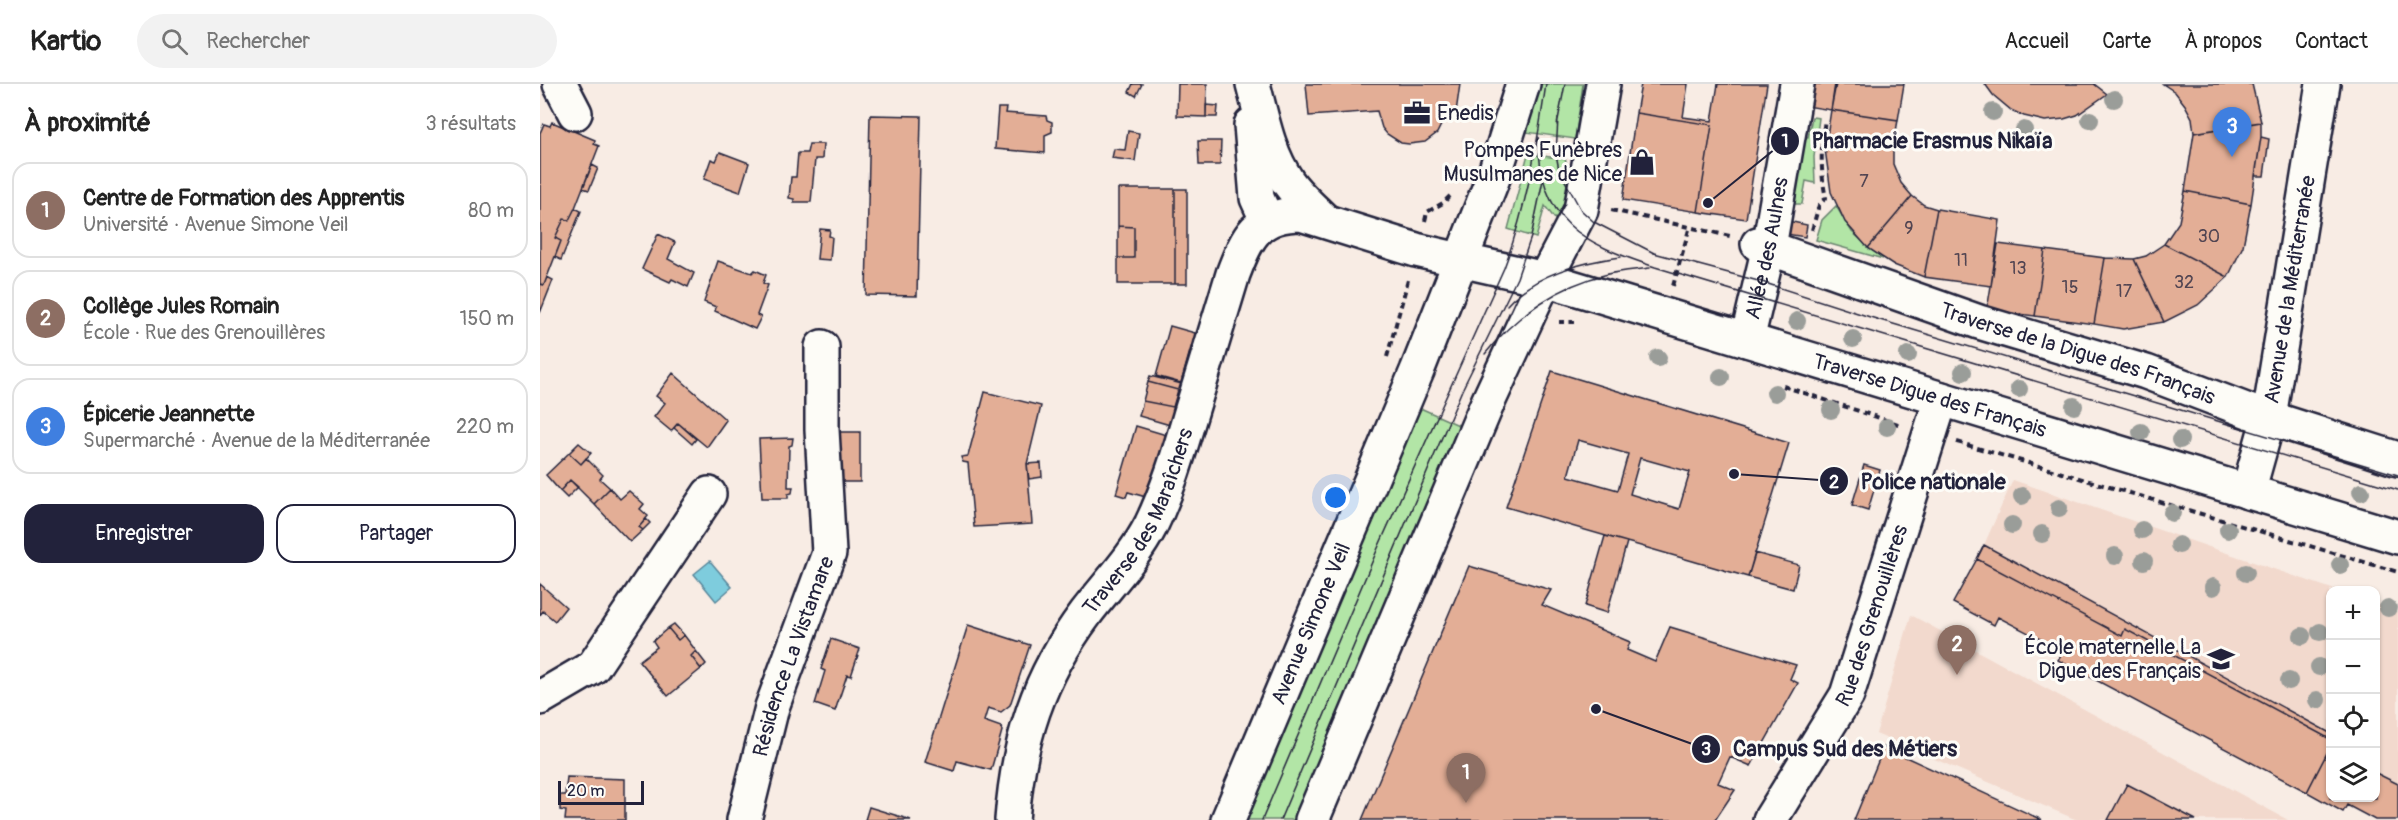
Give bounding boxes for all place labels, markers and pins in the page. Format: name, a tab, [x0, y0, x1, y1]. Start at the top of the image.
office icon: Enedis	[1402, 98, 1432, 128]
place label: Enedis	[1437, 100, 1494, 127]
pin: 3	[2212, 107, 2252, 157]
callout: Pharmacie Erasmus Nikaïa	[1770, 121, 2065, 161]
place label: Pompes Funèbres Musulmanes de Nice	[1443, 137, 1623, 188]
shop icon: Pompes Funèbres Musulmanes de Nice	[1627, 147, 1657, 177]
callout: Police nationale	[1819, 461, 2018, 501]
pin: 2	[1938, 626, 1976, 675]
place label: École maternelle La Digue des Français	[2025, 634, 2202, 685]
school or university icon: École maternelle La Digue des Français	[2206, 644, 2236, 674]
callout: Campus Sud des Métiers	[1691, 729, 1969, 769]
pin: 1	[1446, 754, 1486, 803]

